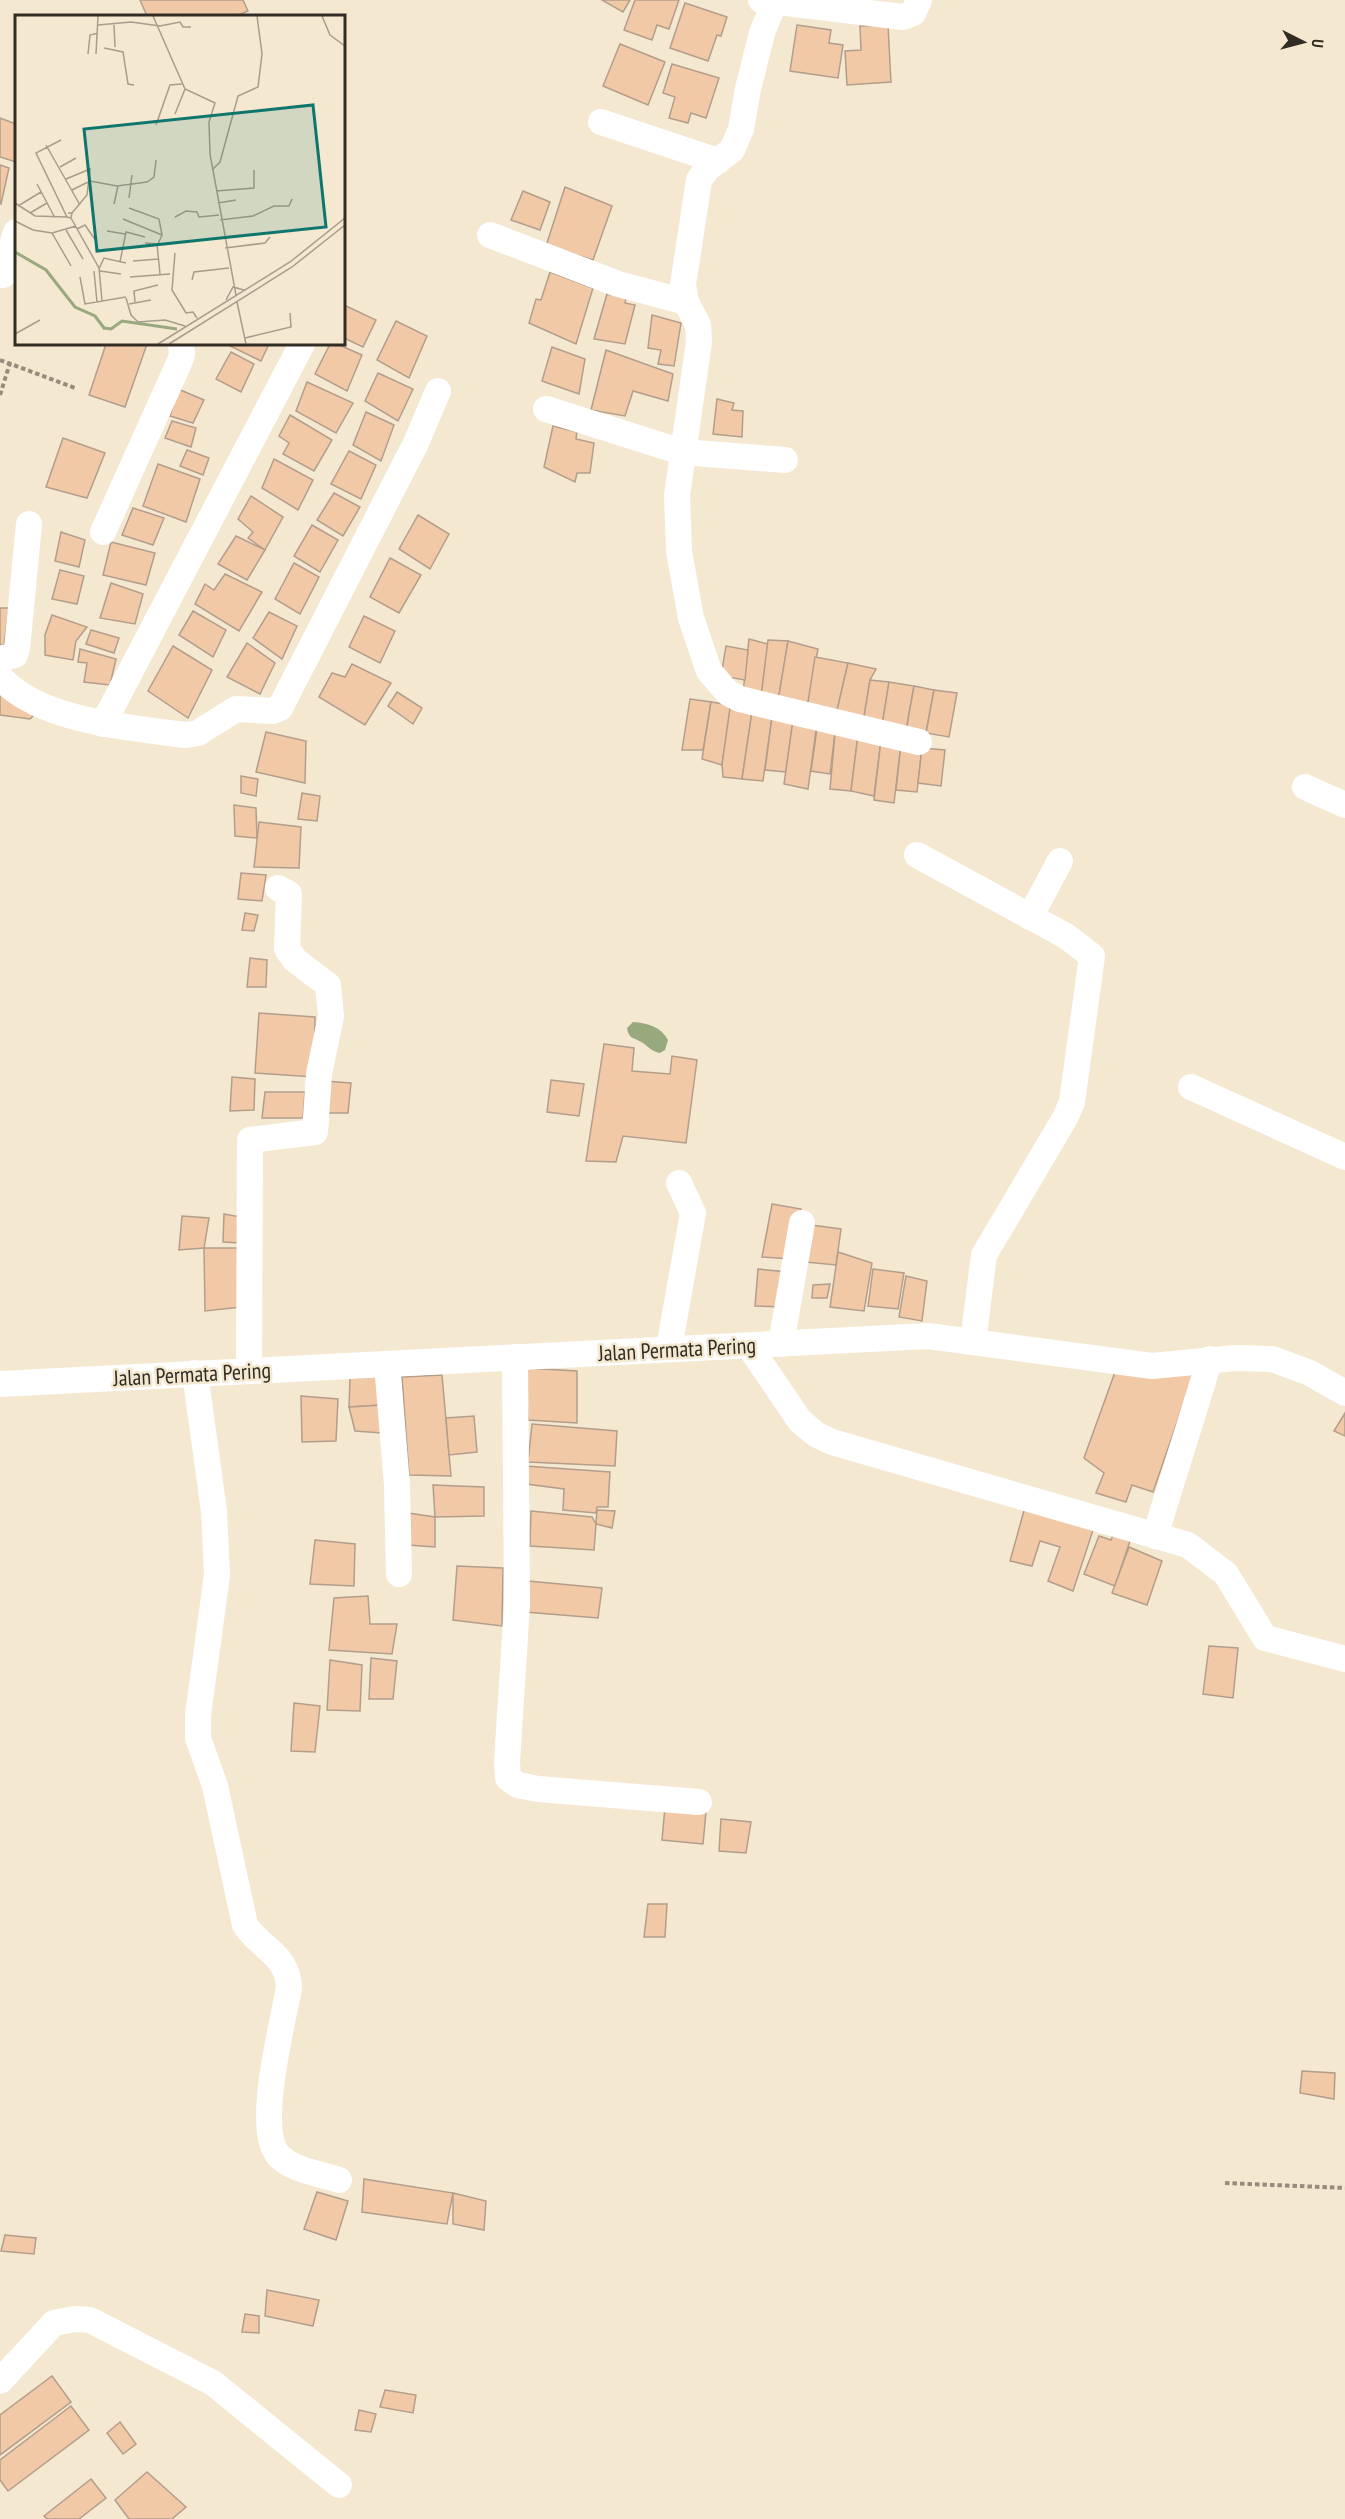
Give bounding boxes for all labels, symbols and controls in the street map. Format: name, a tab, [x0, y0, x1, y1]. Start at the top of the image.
north arrow	[1273, 12, 1333, 72]
inset map	[15, 15, 345, 345]
text: U	[1308, 38, 1328, 49]
street label: Jalan Permata Pering	[597, 1331, 756, 1367]
street label: Jalan Permata Pering	[112, 1356, 271, 1392]

